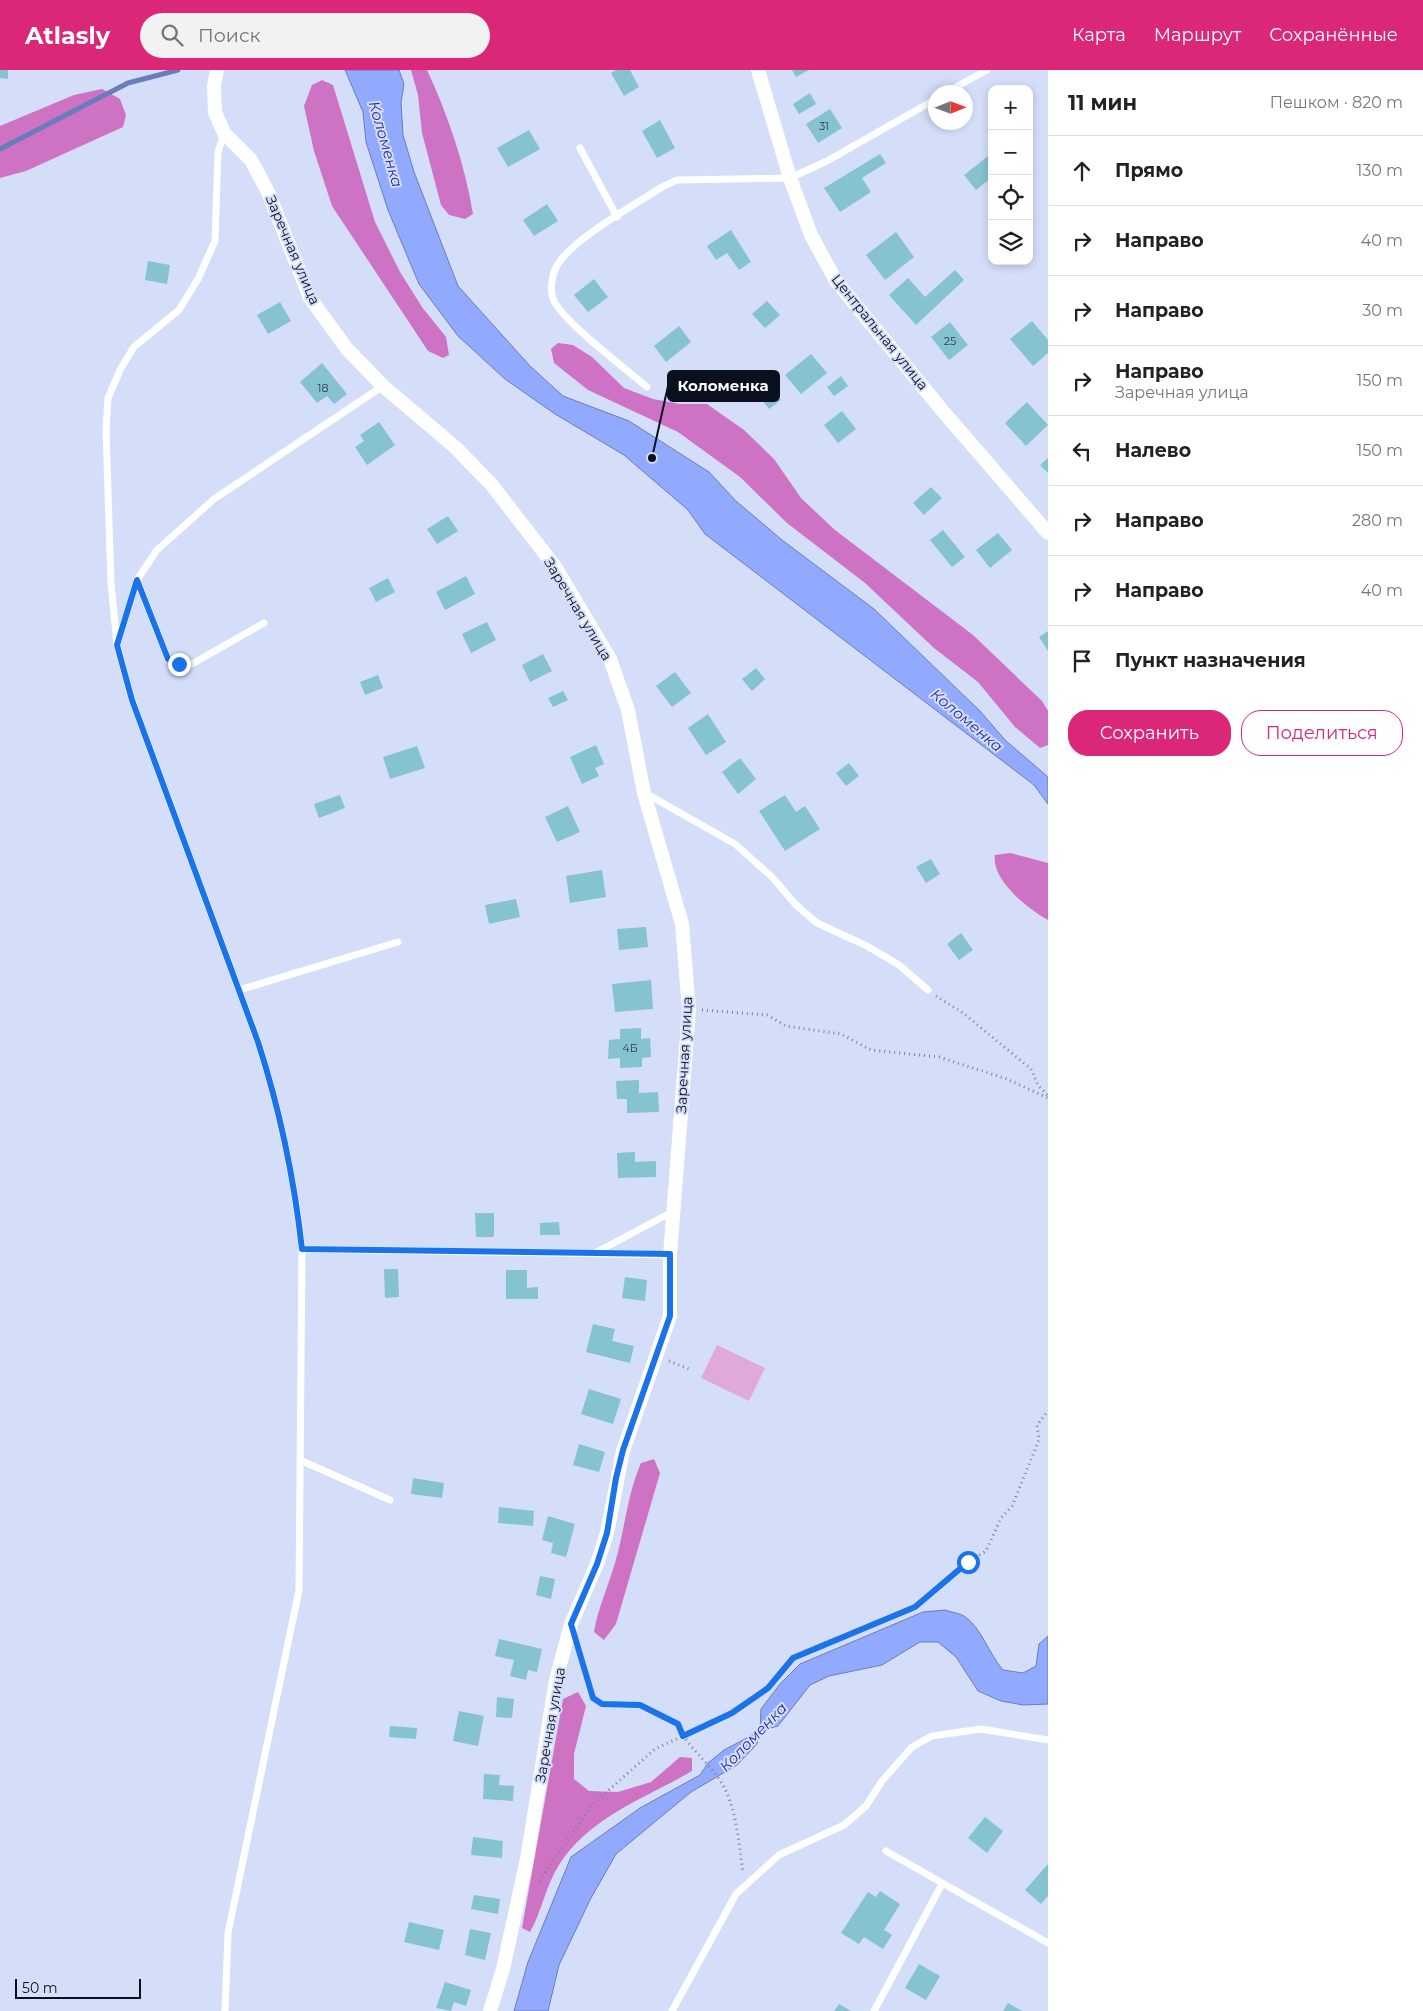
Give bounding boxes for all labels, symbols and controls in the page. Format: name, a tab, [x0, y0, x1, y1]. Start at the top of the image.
search box	[140, 13, 490, 58]
text: Atlasly	[25, 21, 110, 50]
icon: search	[158, 21, 186, 49]
text: Поиск	[198, 24, 261, 47]
text: Карта	[1072, 24, 1126, 46]
text: Маршрут	[1154, 24, 1241, 46]
text: Сохранённые	[1269, 24, 1398, 46]
north arrow	[928, 85, 973, 130]
map controls	[988, 85, 1033, 265]
button: +	[988, 85, 1033, 130]
text: 11 мин	[1068, 90, 1137, 115]
text: Пешком · 820 m	[1270, 93, 1403, 112]
water label: Коломенка	[365, 99, 407, 189]
house number: 31	[819, 119, 829, 133]
button: −	[988, 130, 1033, 175]
icon: ahead	[1068, 157, 1096, 185]
text: Прямо	[1115, 159, 1183, 182]
text: 130 m	[1356, 161, 1403, 180]
button: locate	[988, 175, 1033, 220]
street label: Заречная улица	[262, 193, 324, 307]
button: layers	[988, 220, 1033, 265]
icon: right	[1068, 227, 1096, 255]
text: Направо	[1115, 229, 1204, 252]
text: 40 m	[1361, 231, 1403, 250]
street label: Центральная улица	[828, 270, 932, 394]
icon: right	[1068, 297, 1096, 325]
text: Направо	[1115, 299, 1204, 322]
text: 30 m	[1362, 301, 1403, 320]
house number: 25	[944, 334, 956, 348]
text: Направо	[1115, 360, 1204, 383]
icon: right	[1068, 367, 1096, 395]
callout: Коломенка	[668, 371, 779, 401]
text: 150 m	[1356, 371, 1403, 390]
text: Коломенка	[678, 376, 768, 395]
house number: 18	[318, 381, 329, 395]
text: Заречная улица	[1115, 383, 1249, 402]
icon: left	[1068, 437, 1096, 465]
text: Налево	[1115, 439, 1191, 462]
text: 150 m	[1356, 441, 1403, 460]
icon: right	[1068, 507, 1096, 535]
text: Направо	[1115, 509, 1204, 532]
text: 280 m	[1352, 511, 1403, 530]
street label: Заречная улица	[540, 554, 616, 664]
icon: right	[1068, 577, 1096, 605]
text: Направо	[1115, 579, 1204, 602]
text: 40 m	[1361, 581, 1403, 600]
icon: arrive	[1068, 647, 1096, 675]
text: Пункт назначения	[1115, 649, 1306, 672]
route end	[168, 653, 191, 676]
water label: Коломенка	[927, 684, 1007, 756]
button: Сохранить	[1068, 710, 1231, 756]
button: Поделиться	[1241, 710, 1403, 756]
street label: Заречная улица	[672, 996, 696, 1114]
house number: 4Б	[622, 1041, 638, 1055]
route start	[957, 1551, 980, 1574]
street label: Заречная улица	[531, 1666, 569, 1784]
water label: Коломенка	[715, 1698, 791, 1776]
scale bar	[15, 1976, 141, 1999]
text: 50 m	[22, 1979, 58, 1997]

